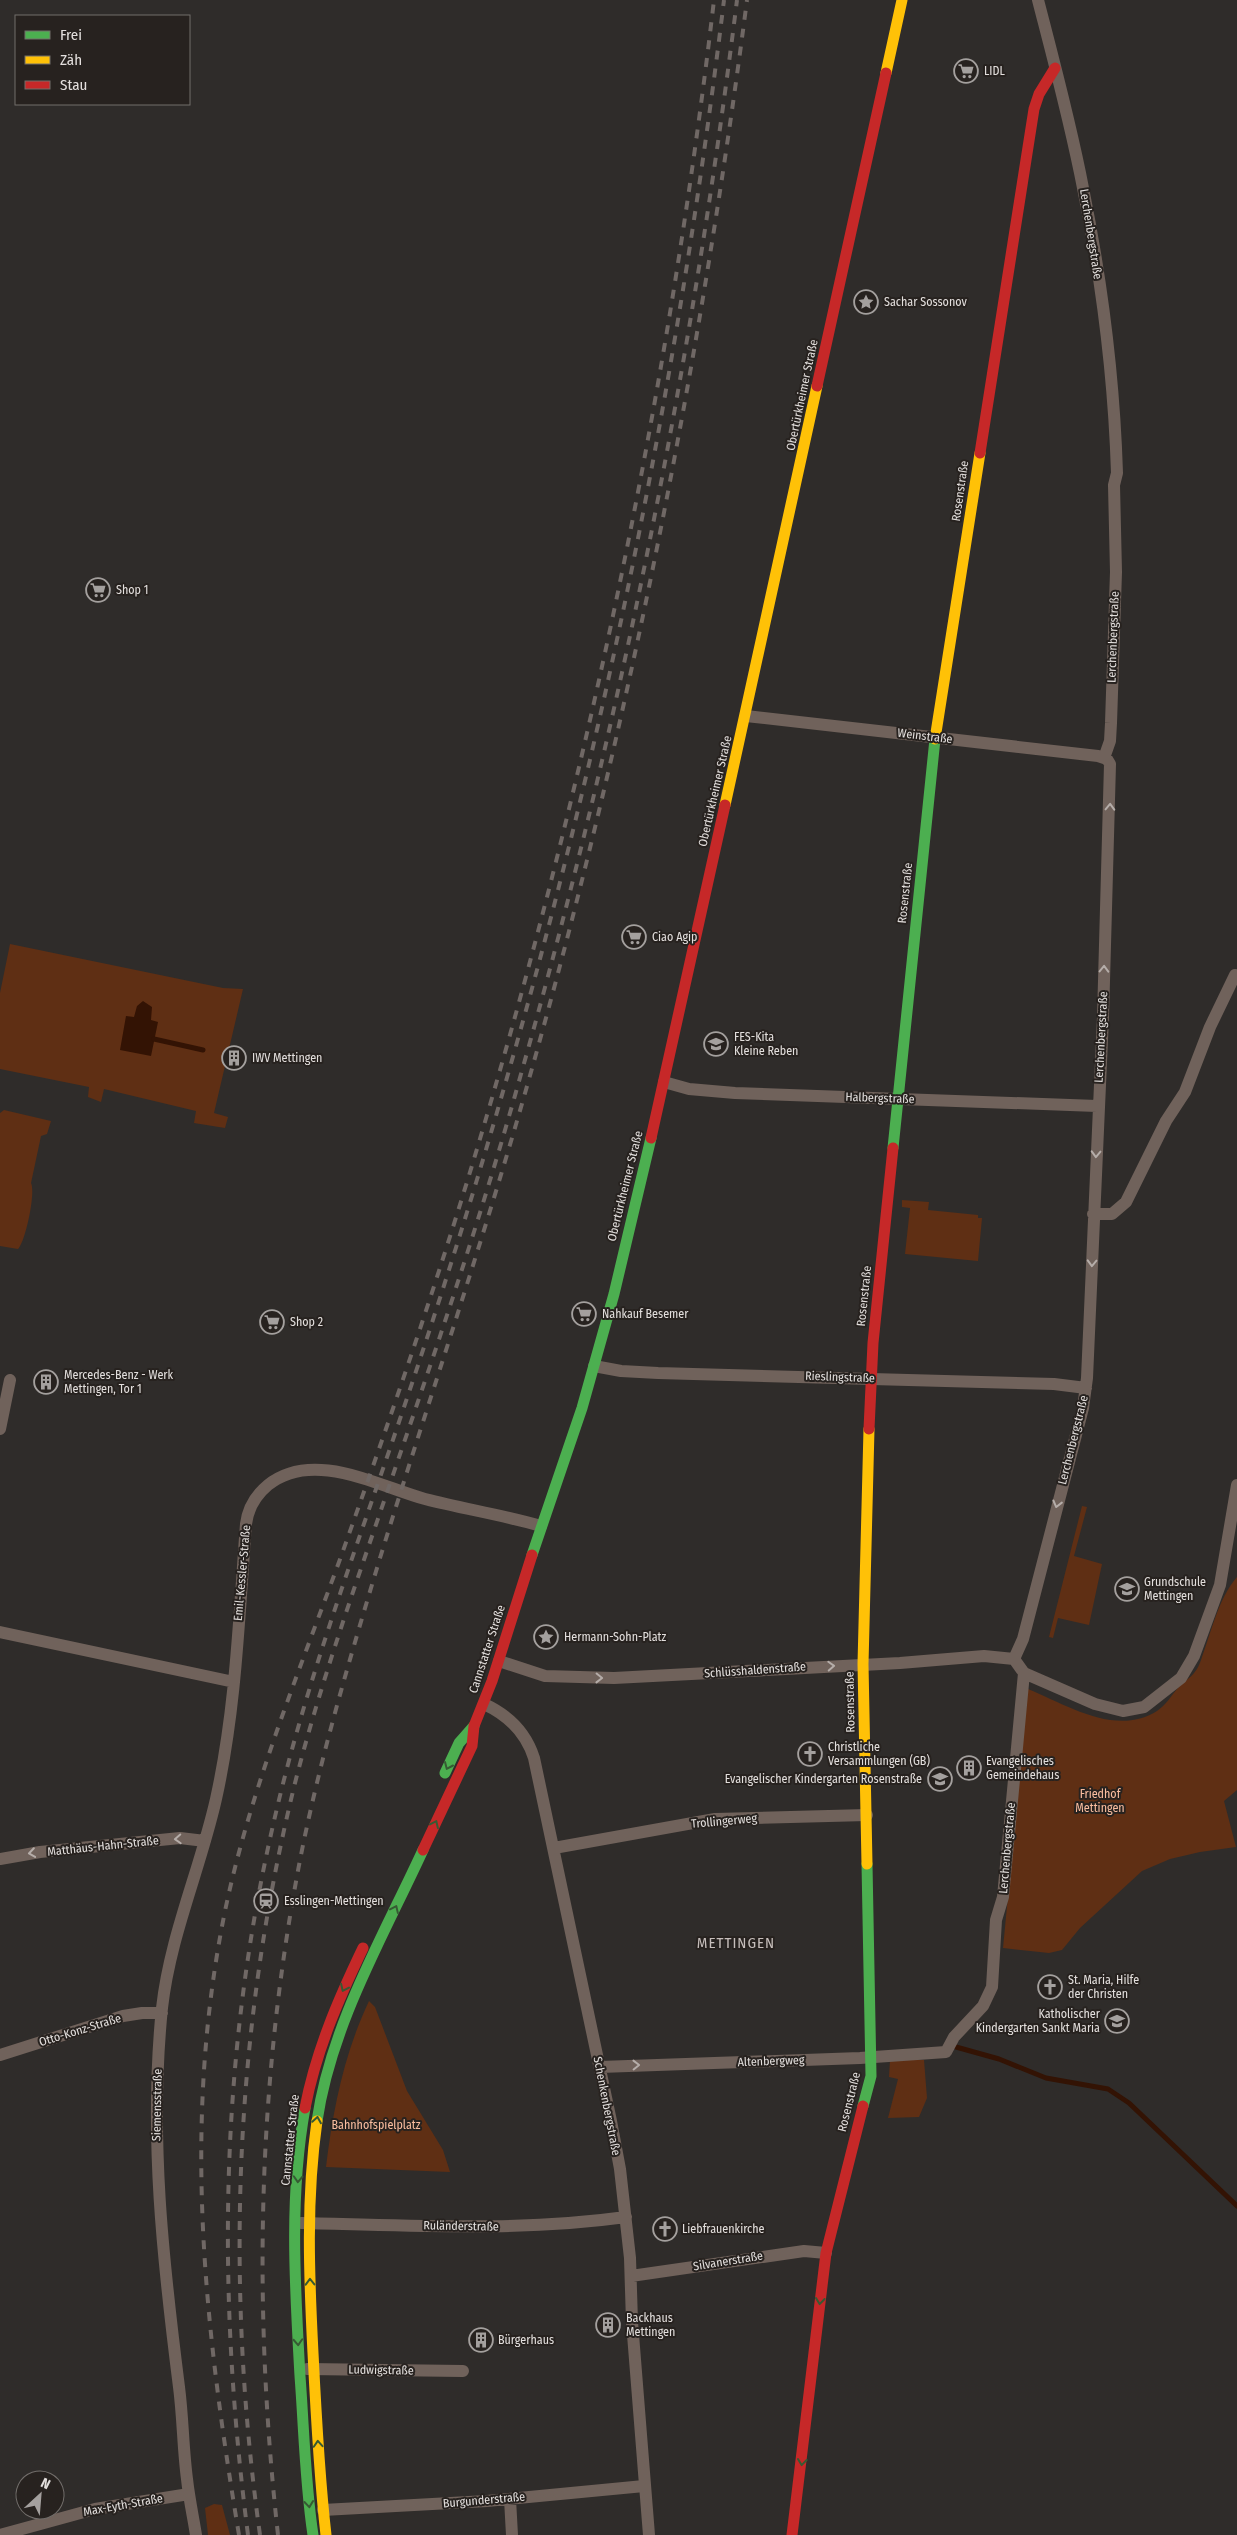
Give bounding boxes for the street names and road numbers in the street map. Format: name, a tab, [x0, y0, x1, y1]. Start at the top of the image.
street label: Lerchenbergstraße	[1077, 188, 1105, 280]
street label: Obertürkheimer Straße	[783, 338, 821, 452]
street label: Rosenstraße	[949, 460, 971, 522]
street label: Lerchenbergstraße	[1104, 591, 1122, 683]
street label: Weinstraße	[897, 726, 953, 746]
street label: Obertürkheimer Straße	[695, 734, 735, 848]
street label: Rosenstraße	[895, 862, 915, 924]
street label: Lerchenbergstraße	[1092, 991, 1110, 1083]
street label: Halbergstraße	[845, 1090, 915, 1106]
street label: Obertürkheimer Straße	[604, 1129, 646, 1243]
street label: Rosenstraße	[854, 1265, 874, 1327]
street label: Rieslingstraße	[805, 1369, 875, 1385]
street label: Lerchenbergstraße	[1055, 1394, 1091, 1486]
street label: Emil-Kessler-Straße	[231, 1524, 253, 1622]
street label: Cannstatter Straße	[466, 1603, 508, 1695]
street label: Schlüsshaldenstraße	[704, 1659, 806, 1681]
street label: Rosenstraße	[842, 1671, 858, 1733]
street label: Lerchenbergstraße	[996, 1802, 1018, 1894]
street label: Trollingerweg	[690, 1811, 758, 1831]
street label: Matthäus-Hahn-Straße	[47, 1833, 159, 1859]
street label: Otto-Konz-Straße	[37, 2011, 123, 2049]
street label: Altenbergweg	[737, 2053, 805, 2069]
street label: Schenkenbergstraße	[591, 2055, 623, 2157]
street label: Siemensstraße	[149, 2069, 165, 2141]
street label: Rosenstraße	[835, 2071, 863, 2133]
street label: Cannstatter Straße	[278, 2094, 302, 2186]
street label: Ruländerstraße	[423, 2218, 499, 2234]
street label: Silvanerstraße	[692, 2249, 764, 2273]
street label: Ludwigstraße	[348, 2362, 414, 2378]
street label: Burgunderstraße	[442, 2489, 526, 2511]
street label: Max-Eyth-Straße	[82, 2491, 164, 2519]

